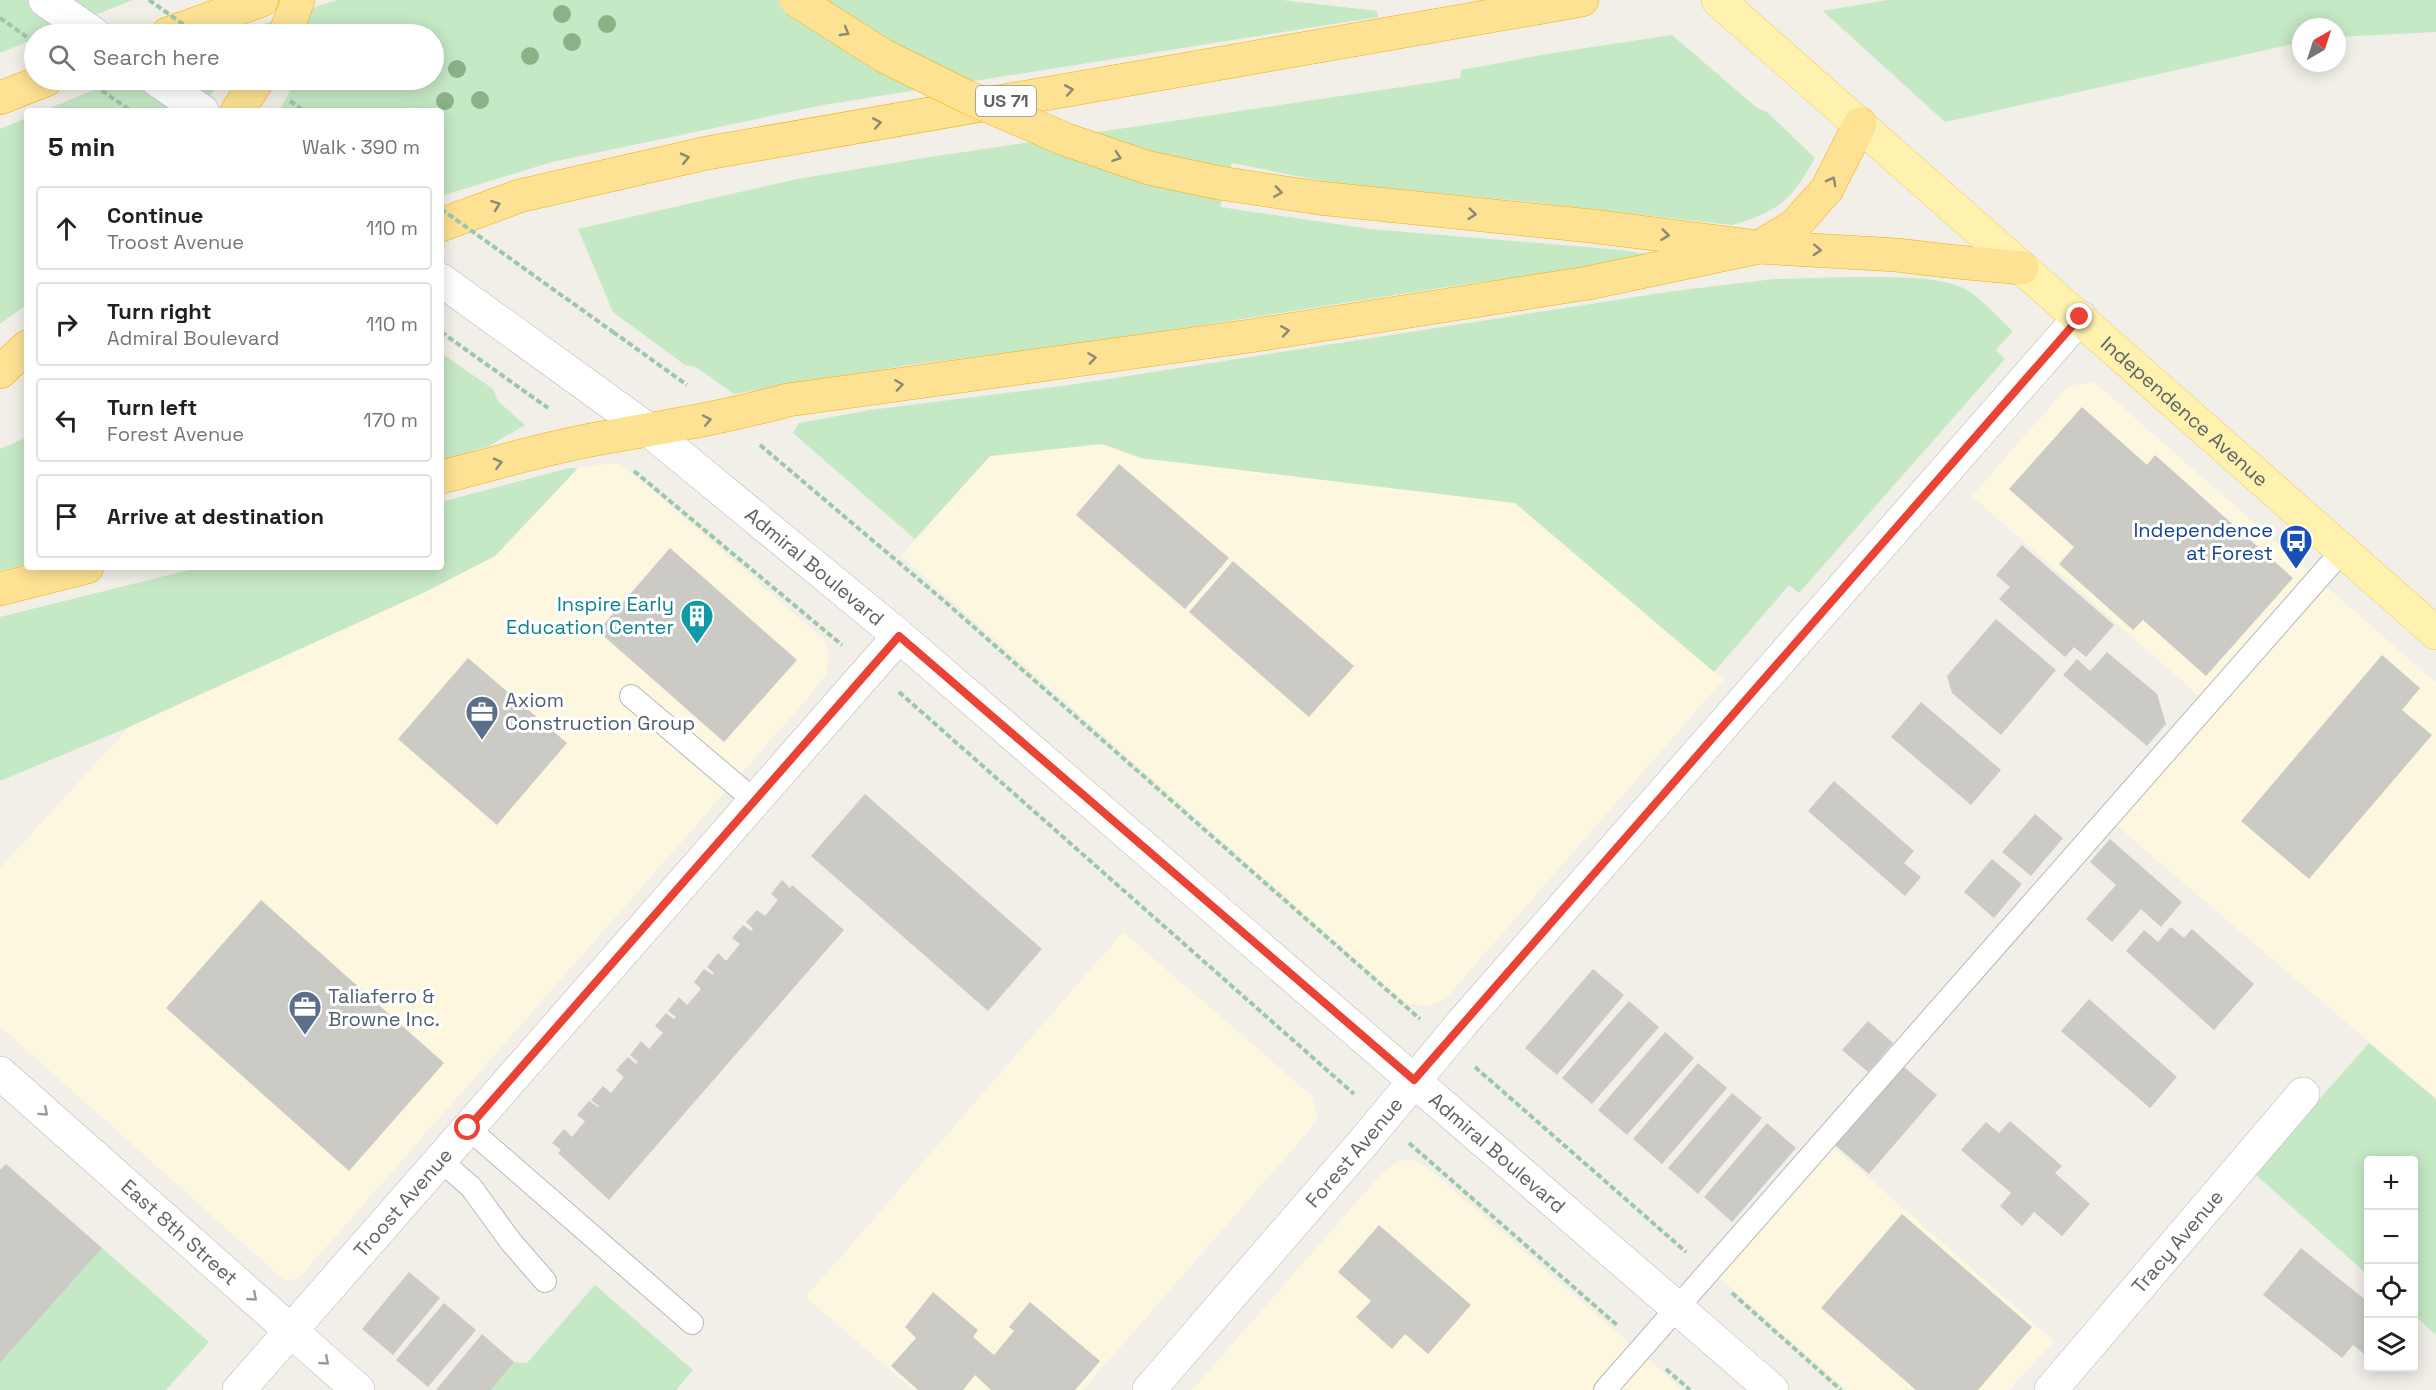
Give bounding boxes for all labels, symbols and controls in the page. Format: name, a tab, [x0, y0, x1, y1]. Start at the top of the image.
north arrow	[2292, 18, 2346, 72]
search box	[24, 24, 444, 90]
one-way arrow	[839, 24, 849, 36]
icon: search	[45, 41, 78, 74]
text: Search here	[93, 43, 220, 71]
one-way arrow	[1063, 84, 1073, 97]
road number: US 71	[976, 86, 1036, 116]
one-way arrow	[871, 117, 881, 130]
text: 5 min	[48, 130, 115, 164]
text: Walk · 390 m	[302, 134, 420, 160]
one-way arrow	[1111, 150, 1122, 162]
one-way arrow	[680, 152, 690, 165]
one-way arrow	[1825, 176, 1836, 187]
one-way arrow	[1273, 185, 1283, 197]
one-way arrow	[490, 199, 501, 212]
text: Continue	[107, 201, 203, 229]
one-way arrow	[1467, 207, 1476, 220]
icon: ahead	[50, 212, 83, 245]
text: 110 m	[366, 215, 418, 241]
text: Troost Avenue	[107, 229, 244, 255]
one-way arrow	[1661, 229, 1670, 241]
one-way arrow	[1813, 244, 1822, 257]
text: Turn right	[107, 297, 212, 325]
route end	[2066, 303, 2092, 329]
icon: right	[50, 308, 83, 341]
text: 110 m	[366, 311, 418, 337]
text: Admiral Boulevard	[107, 325, 280, 351]
one-way arrow	[1280, 325, 1290, 337]
street label: Independence Avenue	[2095, 330, 2274, 492]
one-way arrow	[1087, 353, 1096, 365]
one-way arrow	[894, 379, 903, 392]
text: Turn left	[107, 393, 197, 421]
icon: left	[50, 404, 83, 437]
text: 170 m	[363, 407, 418, 433]
one-way arrow	[702, 414, 712, 427]
text: Forest Avenue	[107, 421, 244, 447]
one-way arrow	[493, 457, 503, 470]
icon: arrive	[50, 500, 83, 533]
text: Arrive at destination	[107, 502, 324, 530]
street label: Admiral Boulevard	[740, 502, 889, 631]
place label: Independence at Forest	[2133, 517, 2273, 566]
bus stop icon: Independence at Forest	[2278, 523, 2314, 570]
place label: Inspire Early Education Center	[506, 591, 674, 640]
building icon: Inspire Early Education Center	[679, 598, 715, 645]
place label: Axiom Construction Group	[505, 687, 695, 736]
office icon: Axiom Construction Group	[464, 694, 500, 741]
place label: Taliaferro & Browne Inc.	[328, 983, 440, 1032]
office icon: Taliaferro & Browne Inc.	[287, 989, 323, 1036]
street label: Admiral Boulevard	[1424, 1087, 1571, 1219]
street label: Forest Avenue	[1300, 1092, 1408, 1213]
one-way arrow	[37, 1105, 48, 1116]
route start	[454, 1114, 480, 1140]
street label: Troost Avenue	[348, 1142, 458, 1263]
map controls	[2364, 1156, 2418, 1372]
button: +	[2364, 1156, 2418, 1210]
street label: East 8th Street	[116, 1174, 243, 1291]
street label: Tracy Avenue	[2126, 1184, 2229, 1299]
button: −	[2364, 1210, 2418, 1264]
button: locate	[2364, 1264, 2418, 1318]
one-way arrow	[246, 1290, 257, 1301]
button: layers	[2364, 1318, 2418, 1372]
one-way arrow	[318, 1354, 329, 1365]

